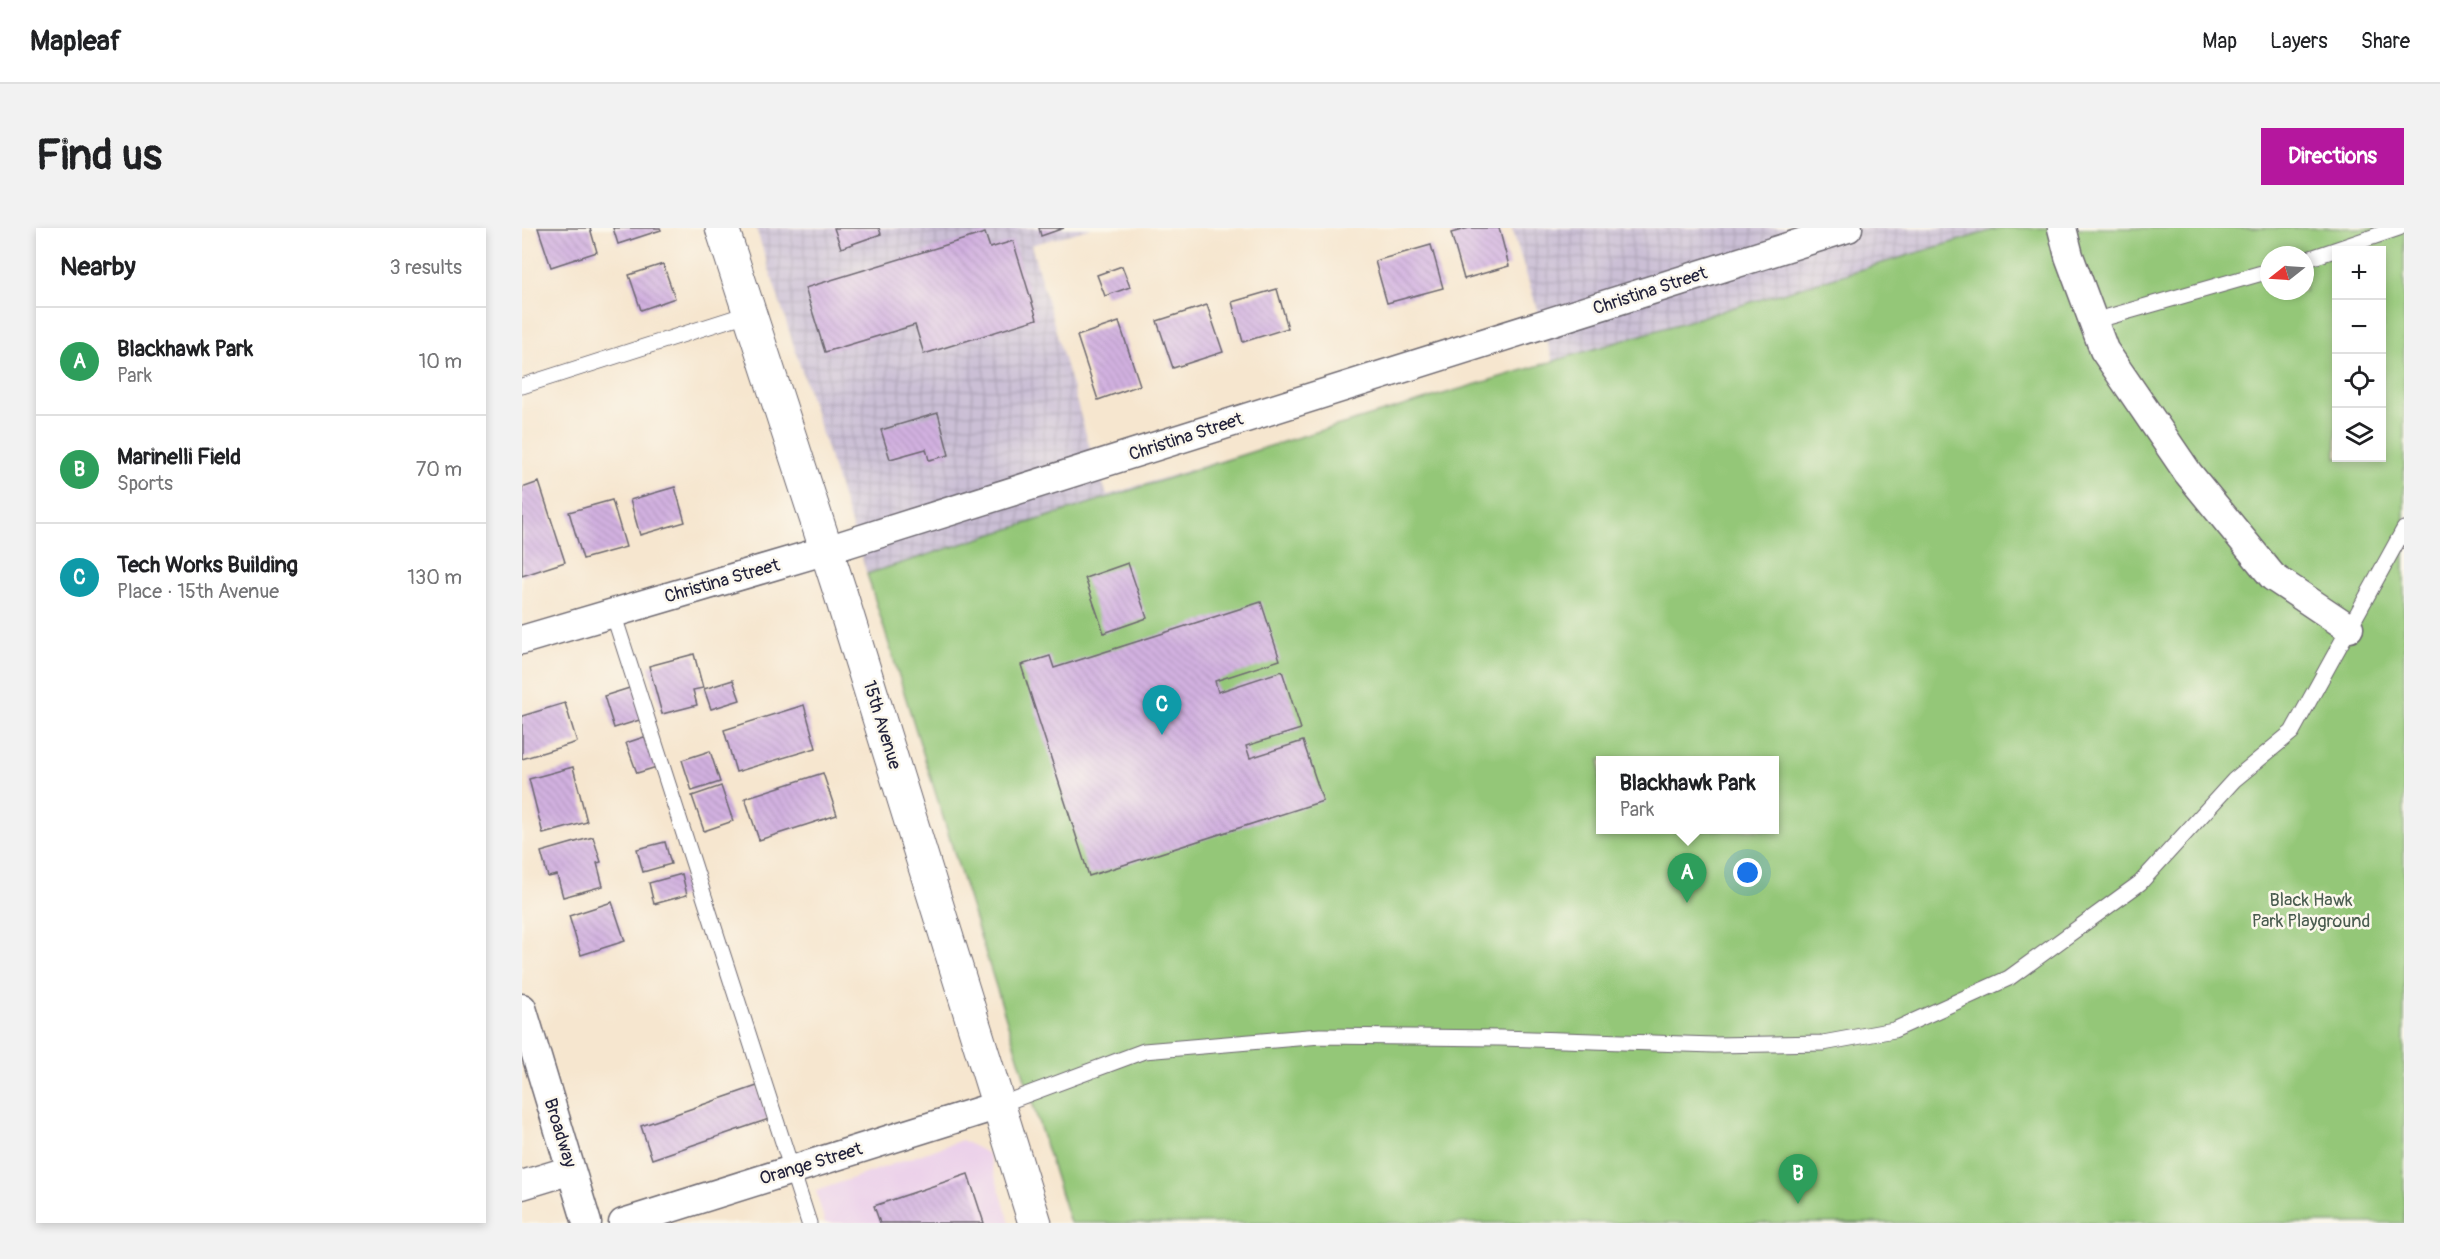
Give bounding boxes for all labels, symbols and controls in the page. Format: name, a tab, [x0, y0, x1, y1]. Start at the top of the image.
text: Mapleaf	[30, 24, 121, 59]
text: Map	[2202, 28, 2237, 55]
text: Layers	[2270, 28, 2328, 55]
text: Share	[2361, 28, 2410, 55]
button: Directions	[2261, 128, 2404, 185]
text: Find us	[36, 130, 162, 182]
north arrow	[2260, 246, 2314, 300]
map controls	[2332, 246, 2386, 462]
button: +	[2332, 246, 2386, 300]
text: Nearby	[60, 251, 136, 283]
text: 3 results	[390, 255, 462, 280]
street label: Christina Street	[1590, 261, 1711, 320]
button: −	[2332, 300, 2386, 354]
text: Blackhawk Park	[117, 335, 253, 363]
text: A	[73, 349, 86, 374]
text: 10 m	[418, 349, 462, 374]
button: locate	[2332, 354, 2386, 408]
text: Park	[117, 363, 152, 388]
street label: Christina Street	[1126, 407, 1247, 466]
button: layers	[2332, 408, 2386, 462]
text: Marinelli Field	[117, 443, 241, 471]
text: B	[74, 457, 85, 482]
text: 70 m	[416, 457, 462, 482]
text: Sports	[117, 471, 173, 496]
text: Tech Works Building	[117, 551, 298, 579]
street label: Christina Street	[662, 553, 783, 608]
text: C	[73, 565, 86, 590]
text: 130 m	[407, 565, 462, 590]
text: Place · 15th Avenue	[117, 579, 279, 604]
street label: 15th Avenue	[858, 678, 906, 772]
pin: C	[1142, 686, 1182, 735]
popup	[1596, 756, 1779, 834]
text: Blackhawk Park	[1619, 769, 1756, 797]
text: Park	[1619, 797, 1654, 822]
pin: A	[1668, 854, 1706, 903]
your location	[1733, 858, 1762, 887]
park label: Black Hawk Park Playground	[2252, 889, 2370, 933]
street label: Broadway	[539, 1096, 582, 1171]
street label: Orange Street	[757, 1137, 866, 1191]
pin: B	[1778, 1154, 1818, 1204]

